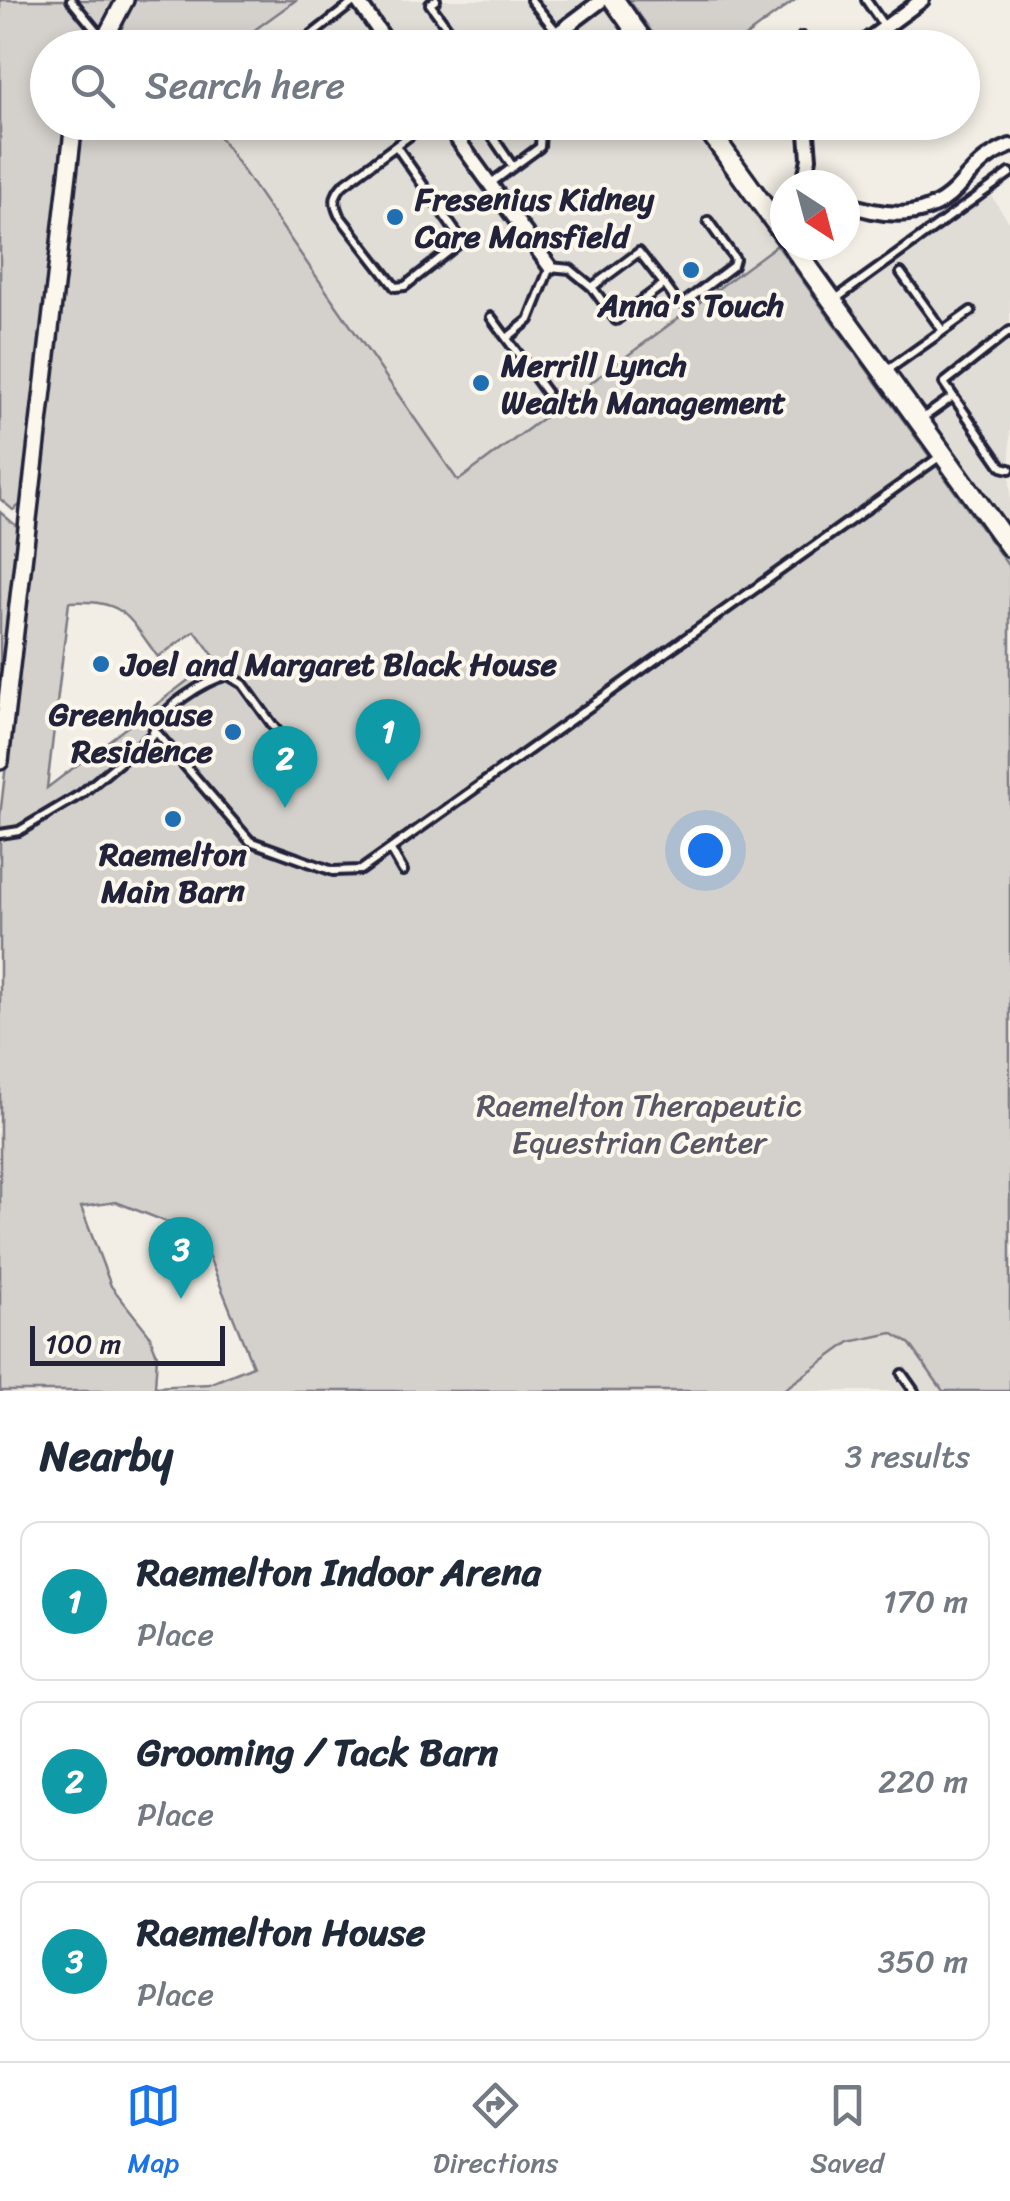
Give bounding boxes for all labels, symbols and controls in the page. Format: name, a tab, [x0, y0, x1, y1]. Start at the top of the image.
search box	[30, 30, 980, 140]
text: Search here	[145, 52, 345, 119]
icon: search	[65, 58, 120, 113]
north arrow	[770, 170, 860, 260]
place label: Fresenius Kidney Care Mansfield	[414, 171, 656, 265]
marker: Fresenius Kidney Care Mansfield	[384, 206, 406, 228]
marker: Anna's Touch	[680, 259, 702, 281]
place label: Anna's Touch	[596, 277, 784, 334]
place label: Merrill Lynch Wealth Management	[500, 337, 786, 431]
marker: Merrill Lynch Wealth Management	[470, 372, 492, 394]
place label: Joel and Margaret Black House	[119, 636, 557, 693]
marker: Joel and Margaret Black House	[90, 653, 112, 675]
place label: Greenhouse Residence	[49, 686, 214, 780]
pin: 1	[356, 698, 420, 781]
marker: Greenhouse Residence	[222, 721, 244, 743]
pin: 2	[252, 726, 318, 808]
marker: Raemelton Main Barn	[162, 808, 184, 830]
your location	[680, 825, 731, 876]
place label: Raemelton Main Barn	[98, 826, 247, 920]
park label: Raemelton Therapeutic Equestrian Center	[476, 1077, 802, 1171]
pin: 3	[148, 1216, 214, 1299]
text: 100 m	[45, 1319, 121, 1368]
scale bar	[30, 1321, 225, 1366]
text: Nearby	[40, 1419, 173, 1493]
text: 3 results	[845, 1428, 970, 1485]
text: Raemelton Indoor Arena	[137, 1539, 541, 1606]
text: 1	[68, 1573, 81, 1630]
text: 170 m	[883, 1573, 968, 1630]
text: Place	[137, 1606, 214, 1663]
text: Grooming / Tack Barn	[137, 1719, 498, 1786]
text: 2	[65, 1753, 84, 1810]
text: 220 m	[878, 1753, 968, 1810]
text: Place	[137, 1786, 214, 1843]
text: Raemelton House	[137, 1899, 426, 1966]
text: 3	[66, 1933, 83, 1990]
text: 350 m	[878, 1933, 968, 1990]
text: Place	[137, 1966, 214, 2023]
tab: Map	[126, 2078, 181, 2187]
tab: Directions	[433, 2078, 558, 2187]
tab: Saved	[810, 2078, 884, 2187]

